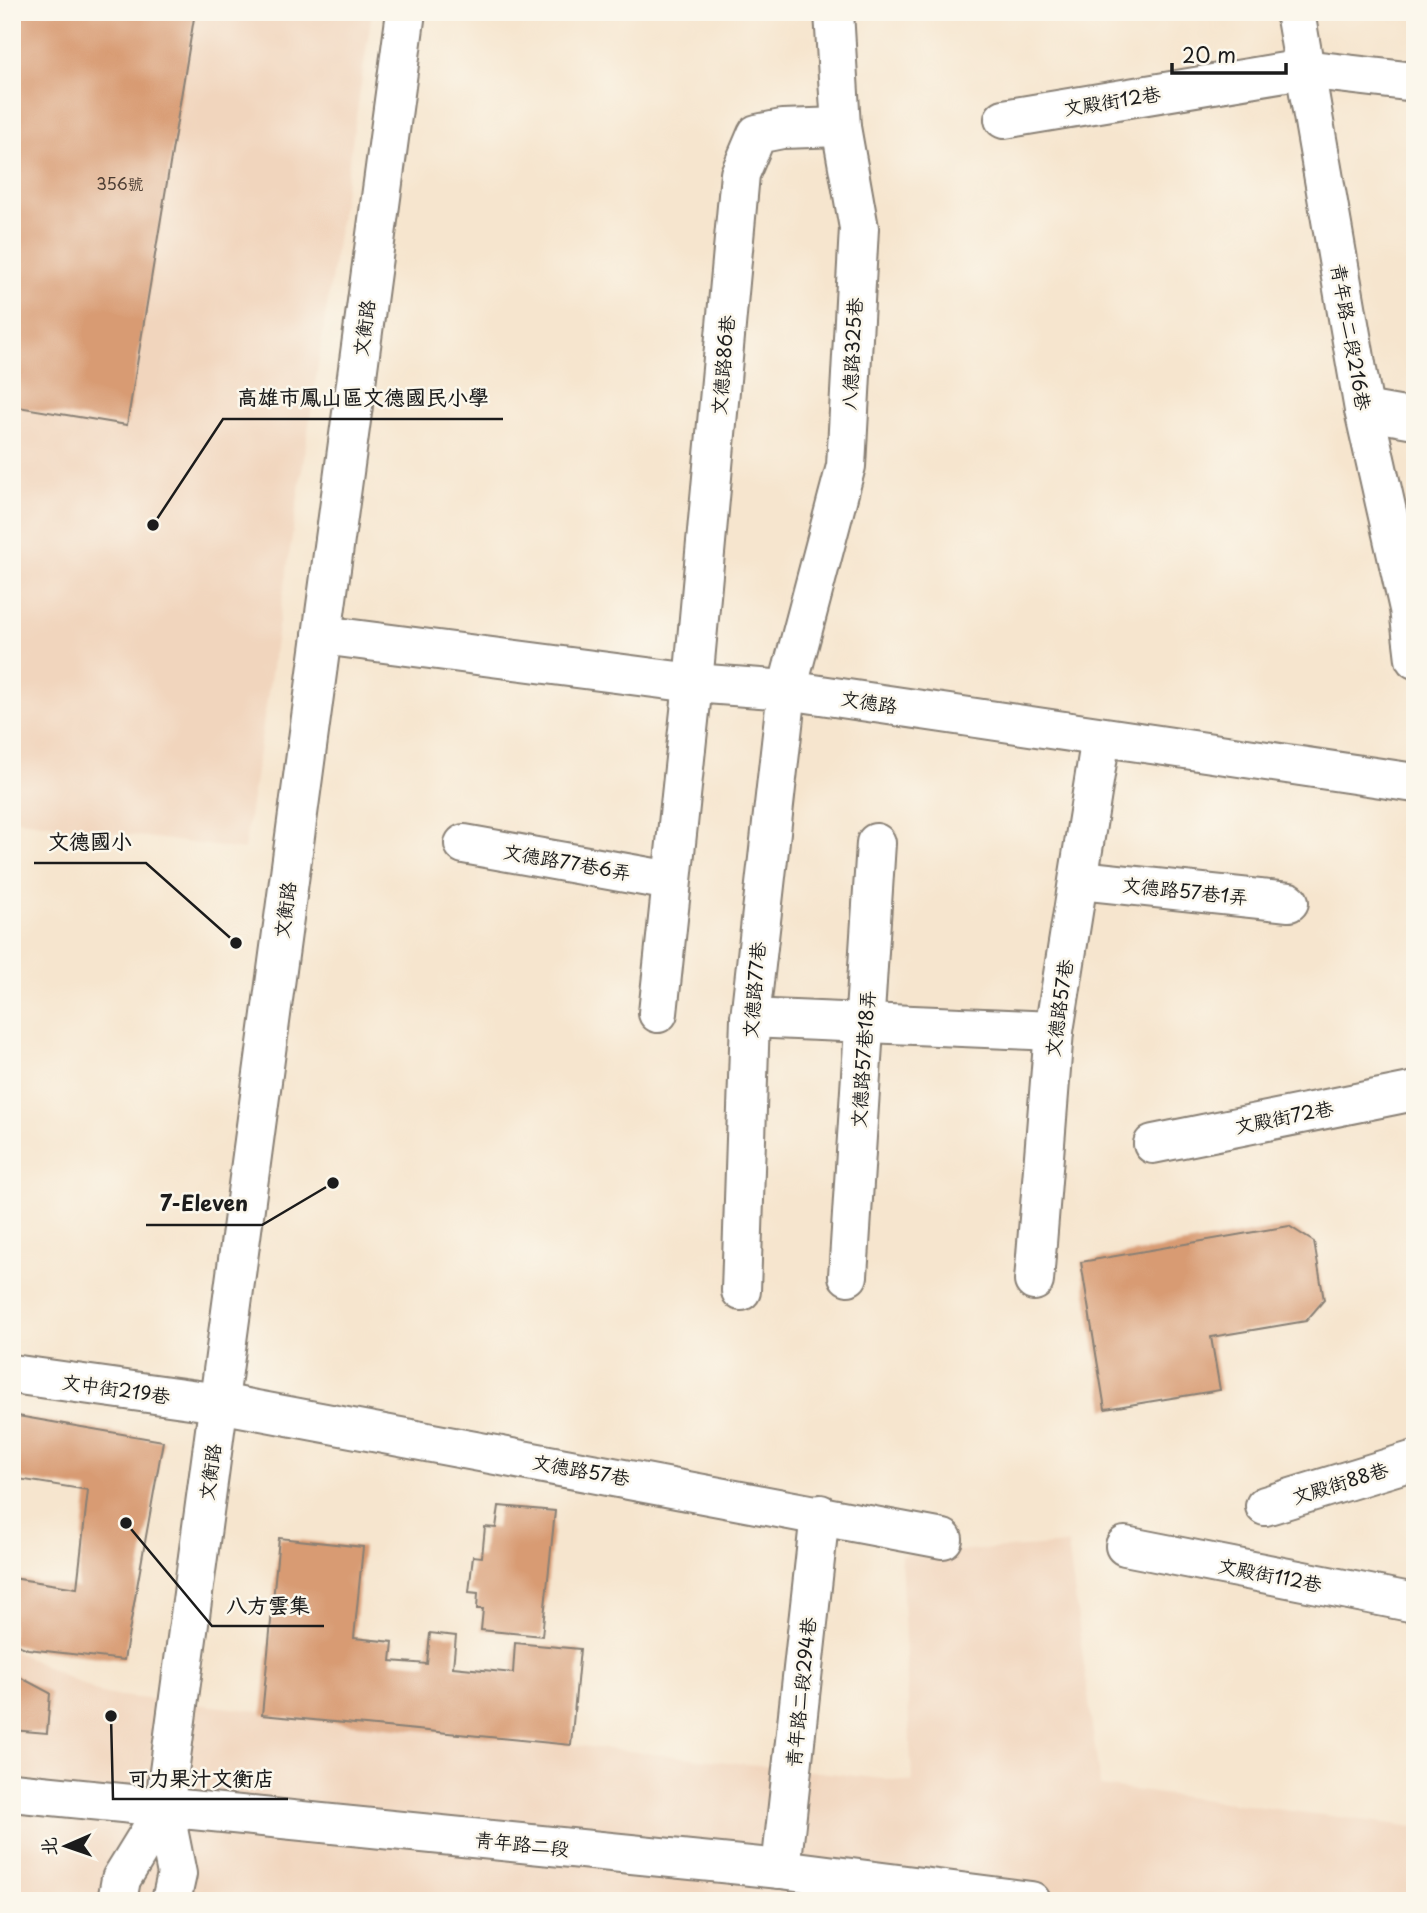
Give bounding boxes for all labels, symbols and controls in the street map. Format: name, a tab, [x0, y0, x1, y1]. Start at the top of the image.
scale bar	[1172, 32, 1285, 76]
text: 20 m	[1182, 38, 1236, 70]
street label: 文殿街12巷	[1061, 79, 1162, 122]
house number: 356號	[96, 171, 144, 195]
street label: 青年路二段216巷	[1325, 261, 1379, 412]
street label: 八德路325巷	[834, 297, 868, 411]
street label: 文衡路	[345, 298, 381, 358]
street label: 文德路86巷	[704, 314, 740, 416]
callout: 高雄市鳳山區文德國民小學	[223, 377, 503, 419]
text: 高雄市鳳山區文德國民小學	[237, 380, 489, 412]
street label: 文德路	[839, 683, 900, 719]
callout: 文德國小	[34, 821, 146, 863]
text: 文德國小	[48, 824, 132, 856]
street label: 文德路77巷6弄	[501, 836, 633, 886]
street label: 文德路57巷1弄	[1121, 869, 1249, 911]
street label: 文衡路	[266, 880, 302, 940]
street label: 文德路77巷	[735, 940, 771, 1039]
street label: 文德路57巷	[1037, 957, 1079, 1059]
street label: 文德路57巷18弄	[843, 989, 881, 1129]
street label: 文殿街72巷	[1232, 1093, 1336, 1139]
callout: 7-Eleven	[146, 1183, 262, 1225]
text: 7-Eleven	[160, 1186, 248, 1218]
street label: 文中街219巷	[60, 1367, 172, 1409]
street label: 文衡路	[191, 1442, 227, 1502]
street label: 文德路57巷	[530, 1447, 632, 1491]
street label: 文殿街88巷	[1288, 1454, 1391, 1510]
street label: 文殿街112巷	[1216, 1550, 1325, 1598]
callout: 八方雲集	[212, 1584, 324, 1626]
text: 八方雲集	[226, 1588, 310, 1620]
street label: 青年路二段294巷	[778, 1615, 822, 1768]
callout: 可力果汁文衡店	[113, 1757, 288, 1799]
text: 可力果汁文衡店	[128, 1761, 275, 1793]
north arrow	[32, 1812, 102, 1882]
street label: 青年路二段	[473, 1824, 571, 1862]
text: 北	[34, 1837, 62, 1857]

